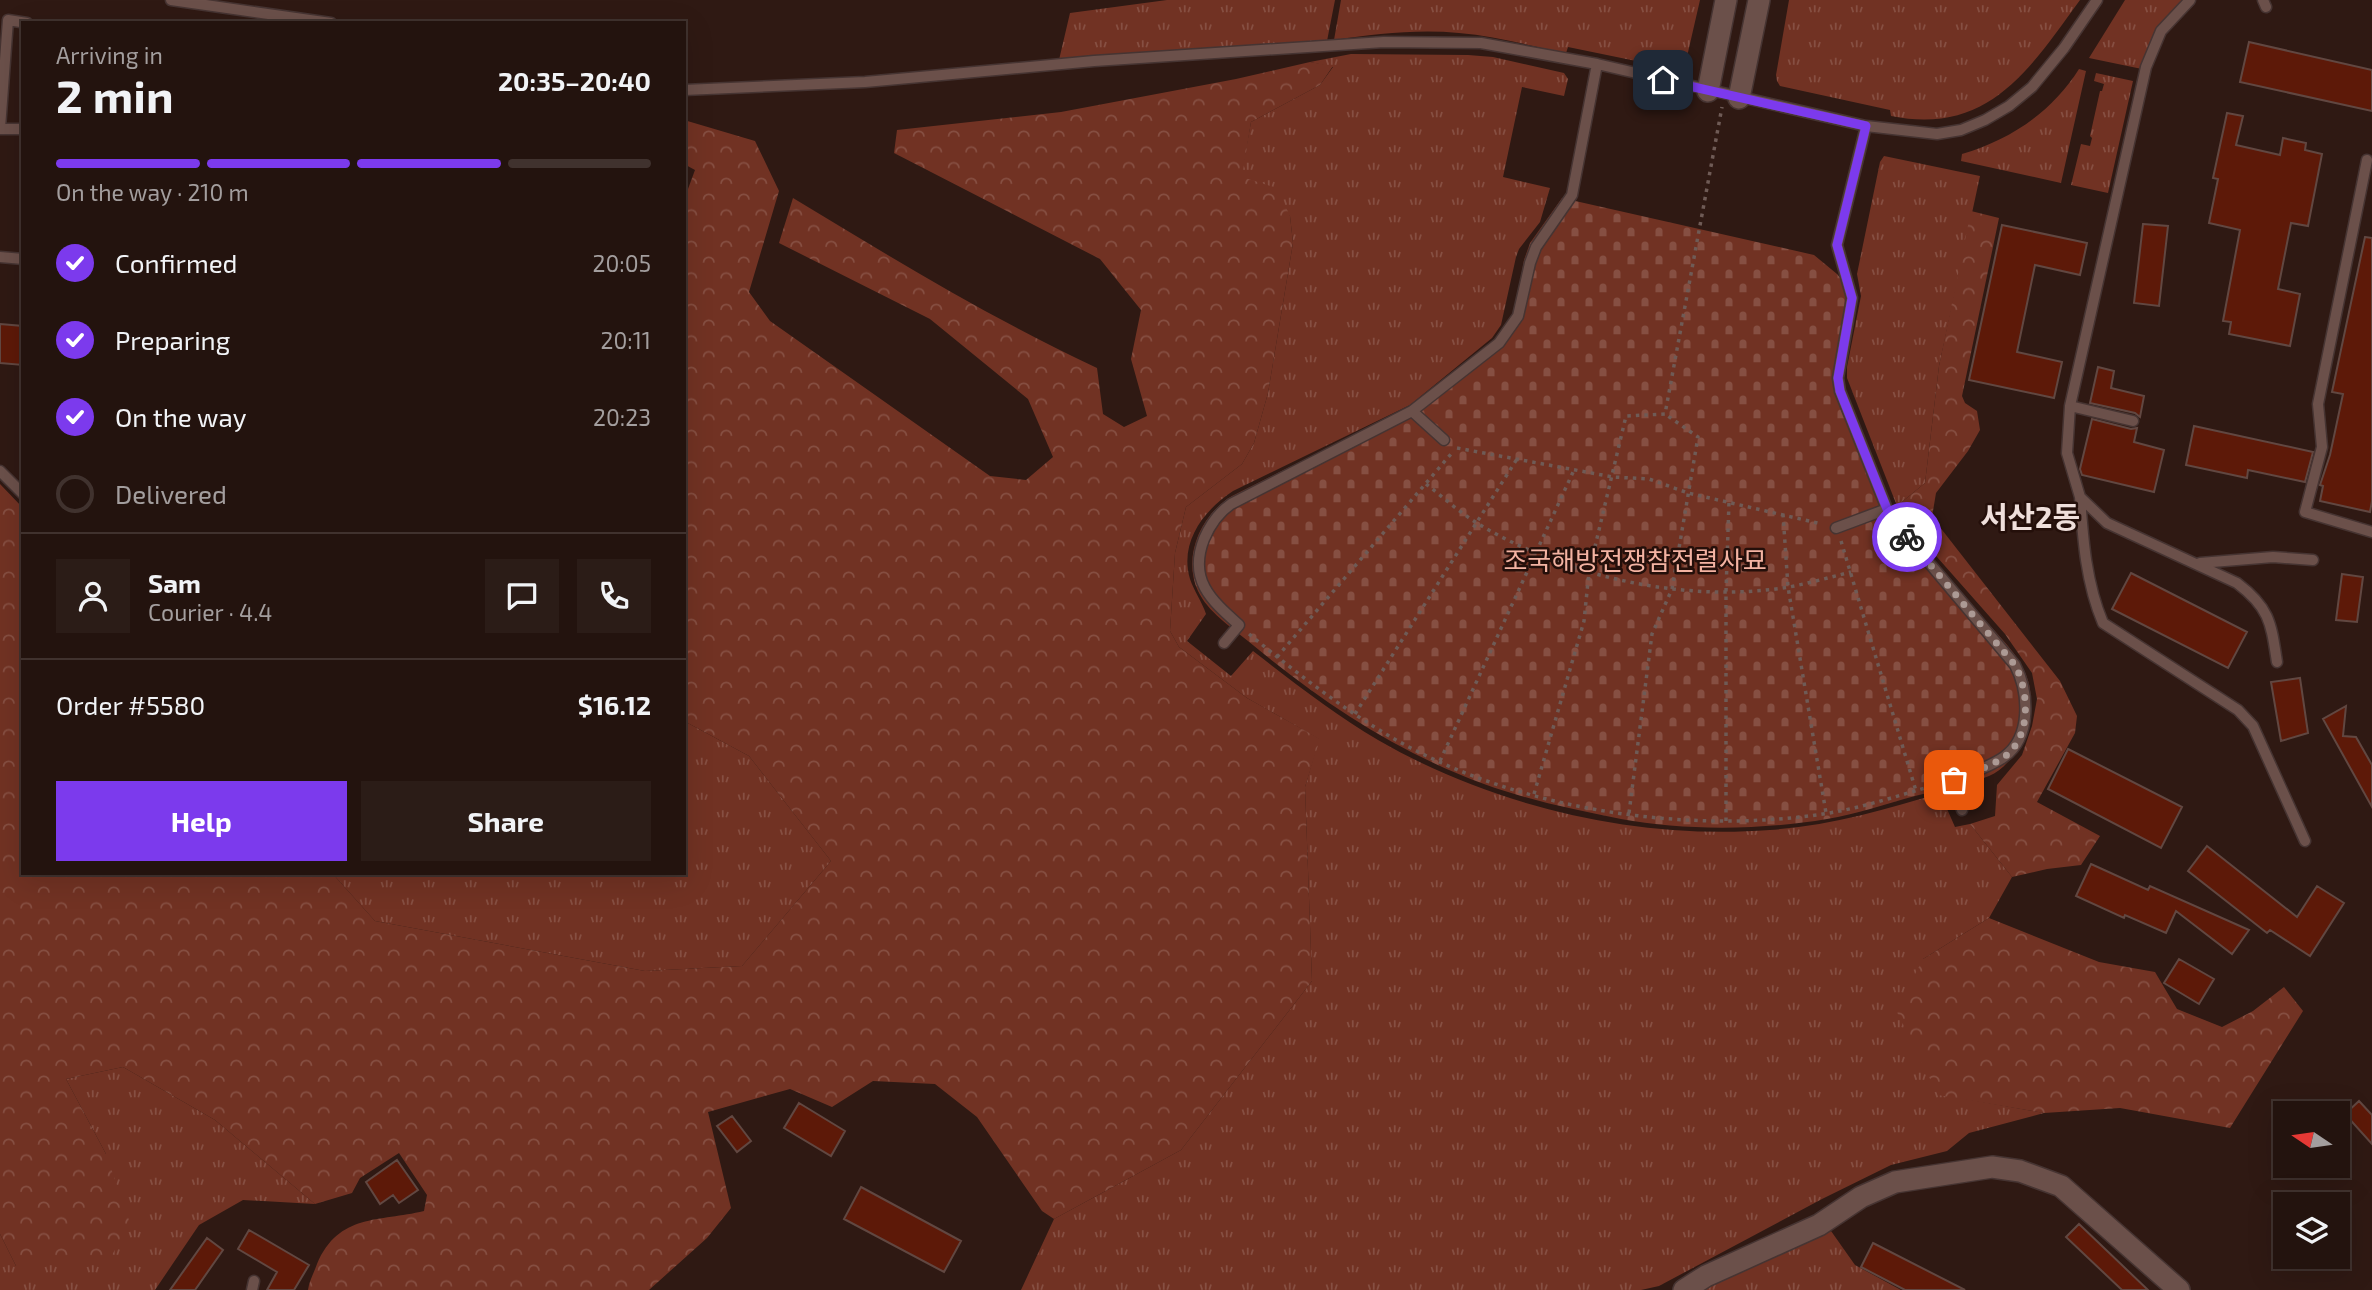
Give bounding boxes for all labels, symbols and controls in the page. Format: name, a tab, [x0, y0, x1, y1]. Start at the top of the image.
text: Arriving in	[56, 41, 163, 69]
pin	[1633, 50, 1693, 110]
icon: home	[1644, 61, 1682, 99]
text: 20:35–20:40	[498, 65, 651, 96]
text: 2 min	[56, 67, 174, 122]
text: On the way · 210 m	[56, 178, 249, 206]
icon: check	[56, 244, 94, 282]
text: Confirmed	[115, 247, 238, 278]
text: 20:05	[593, 249, 651, 277]
icon: check	[56, 321, 94, 359]
text: Preparing	[115, 324, 230, 355]
text: 20:11	[600, 326, 651, 354]
icon: check	[56, 398, 94, 436]
text: On the way	[115, 401, 246, 432]
text: 20:23	[593, 403, 651, 431]
text: Delivered	[115, 478, 227, 509]
district label: 서산2동	[1980, 498, 2080, 534]
courier	[1872, 502, 1942, 572]
icon: bike	[1888, 518, 1926, 556]
park label: 조국해방전쟁참전렬사묘	[1503, 544, 1767, 575]
button: person	[56, 559, 130, 633]
button: chat	[485, 559, 559, 633]
button: phone	[577, 559, 651, 633]
text: Sam	[148, 567, 201, 598]
text: Courier · 4.4	[148, 598, 272, 626]
text: Order #5580	[56, 689, 205, 720]
text: $16.12	[578, 689, 651, 720]
pin	[1924, 750, 1984, 810]
icon: bag	[1935, 761, 1973, 799]
button: Help	[56, 781, 347, 861]
button: Share	[361, 781, 651, 861]
north arrow	[2273, 1101, 2350, 1178]
map controls	[2273, 1101, 2350, 1269]
button: layers	[2273, 1192, 2350, 1269]

